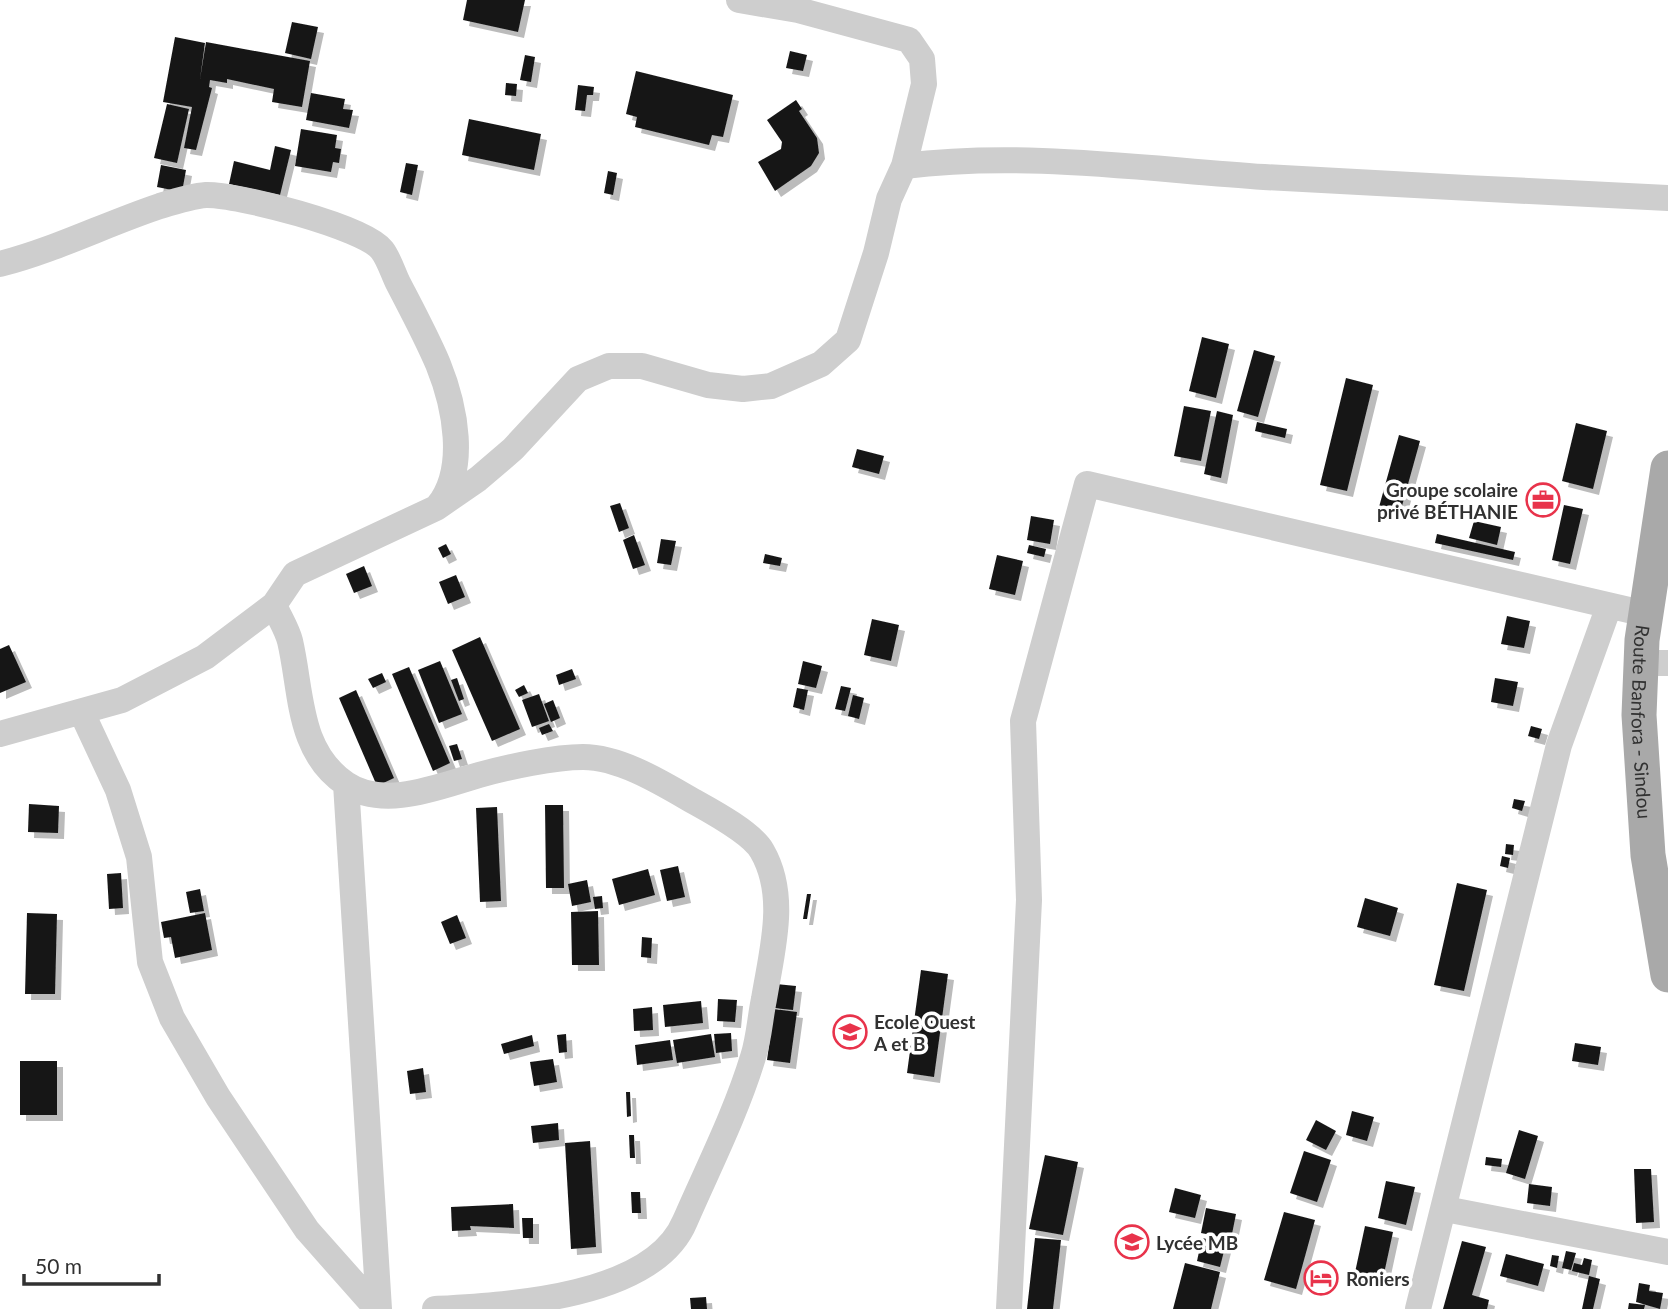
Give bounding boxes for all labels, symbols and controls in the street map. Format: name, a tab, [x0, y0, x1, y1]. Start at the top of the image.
place label: Groupe scolaire privé BÉTHANIE	[1377, 478, 1518, 523]
office icon: Groupe scolaire privé BÉTHANIE	[1524, 481, 1562, 519]
street label: Route Banfora - Sindou	[1627, 623, 1657, 820]
place label: Ecole Ouest A et B	[873, 1010, 975, 1055]
school or university icon: Ecole Ouest A et B	[831, 1013, 869, 1051]
school or university icon: Lycée MB	[1113, 1223, 1151, 1261]
place label: Lycée MB	[1156, 1231, 1238, 1254]
scale bar	[24, 1242, 159, 1286]
text: 50 m	[35, 1253, 82, 1278]
hotel icon: Roniers	[1302, 1259, 1340, 1297]
place label: Roniers	[1346, 1267, 1410, 1290]

